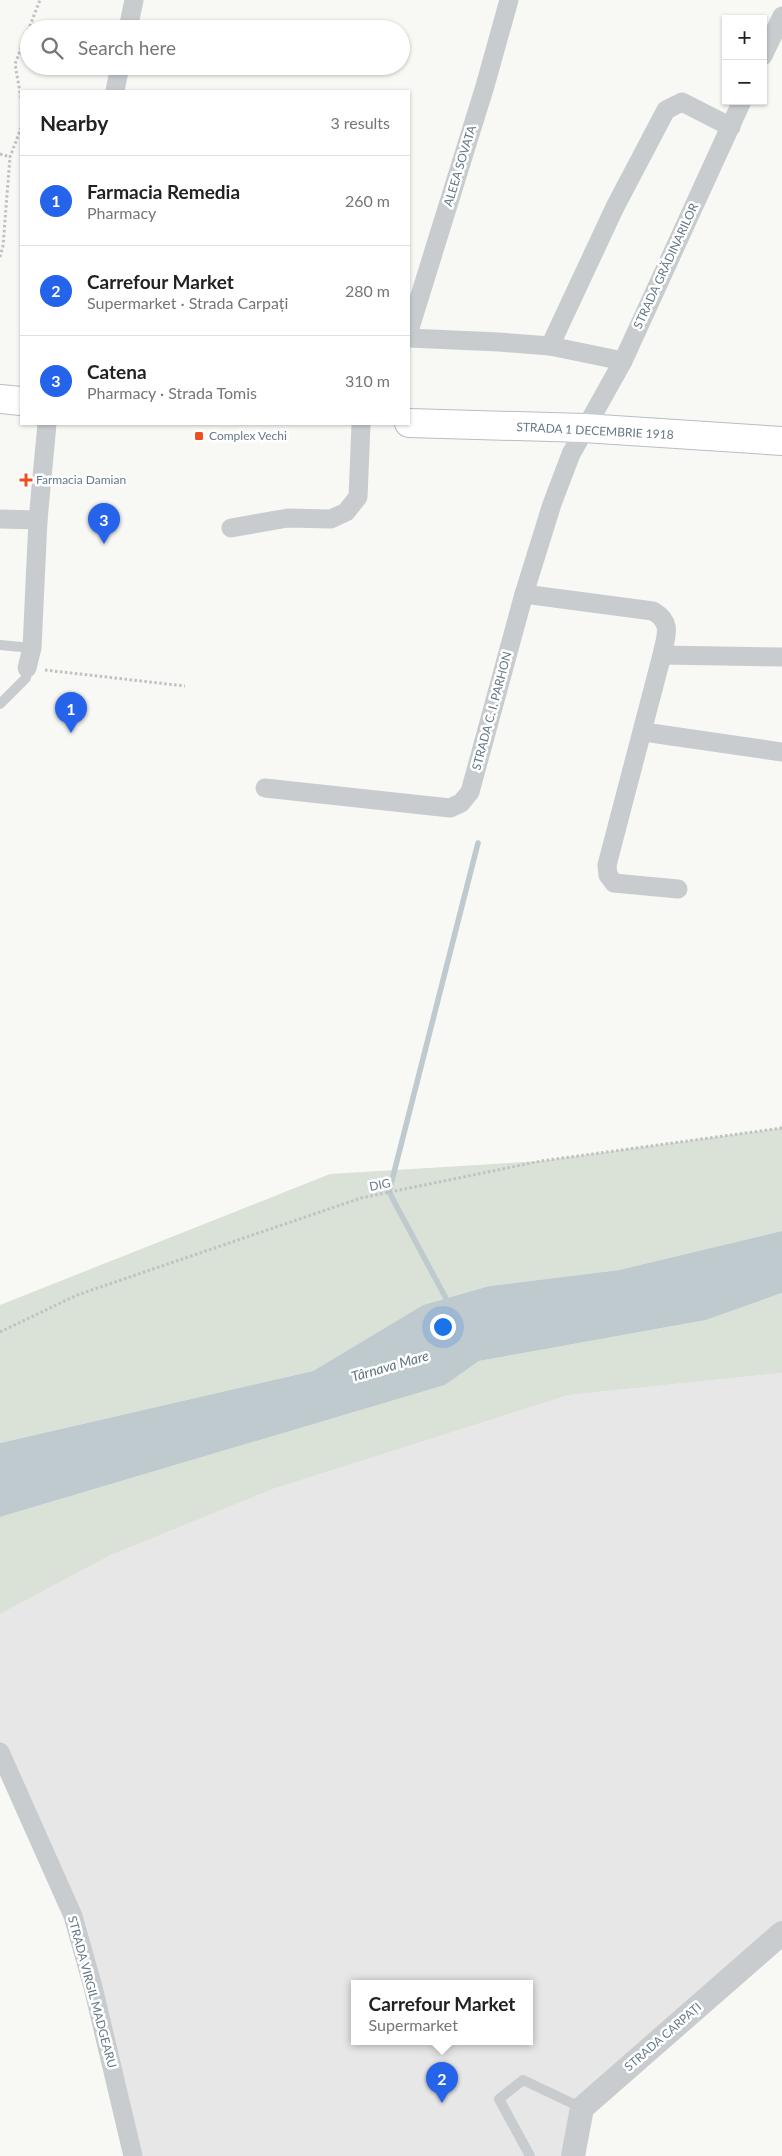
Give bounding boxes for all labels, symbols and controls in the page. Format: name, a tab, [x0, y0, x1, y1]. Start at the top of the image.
map controls	[722, 15, 767, 105]
button: +	[722, 15, 767, 60]
search box	[20, 20, 410, 75]
icon: search	[38, 34, 66, 62]
text: Search here	[78, 36, 176, 59]
button: −	[722, 60, 767, 105]
text: Nearby	[40, 110, 108, 135]
text: 3 results	[330, 113, 390, 132]
street label: ALEEA SOVATA	[440, 123, 479, 208]
text: Farmacia Remedia	[87, 180, 240, 203]
text: 1	[51, 191, 61, 210]
text: 260 m	[345, 191, 390, 210]
street label: STRADA GRĂDINARILOR	[630, 200, 701, 331]
text: Pharmacy	[87, 203, 156, 222]
text: Carrefour Market	[87, 270, 234, 293]
text: 2	[51, 281, 61, 300]
text: 280 m	[345, 281, 390, 300]
text: Supermarket · Strada Carpați	[87, 293, 288, 312]
text: Catena	[87, 360, 147, 383]
text: 3	[51, 371, 61, 390]
text: 310 m	[345, 371, 390, 390]
text: Pharmacy · Strada Tomis	[87, 383, 257, 402]
street label: STRADA 1 DECEMBRIE 1918	[516, 419, 674, 442]
place label: Complex Vechi	[209, 428, 287, 443]
marker: Complex Vechi	[193, 430, 205, 442]
place label: Farmacia Damian	[36, 472, 126, 487]
marker: Farmacia Damian	[20, 474, 32, 486]
pin: 3	[88, 503, 120, 544]
street label: STRADA C. I. PARHON	[468, 650, 515, 772]
pin: 1	[55, 692, 87, 733]
street label: DIG	[368, 1175, 392, 1194]
your location	[430, 1314, 456, 1340]
water label: Târnava Mare	[349, 1346, 431, 1385]
street label: STRADA VIRGIL MADGEARU	[65, 1914, 120, 2070]
popup	[351, 1980, 533, 2045]
text: Carrefour Market	[369, 1992, 515, 2015]
street label: STRADA CARPAȚI	[621, 1999, 704, 2074]
text: Supermarket	[369, 2015, 458, 2034]
pin: 2	[426, 2062, 458, 2103]

